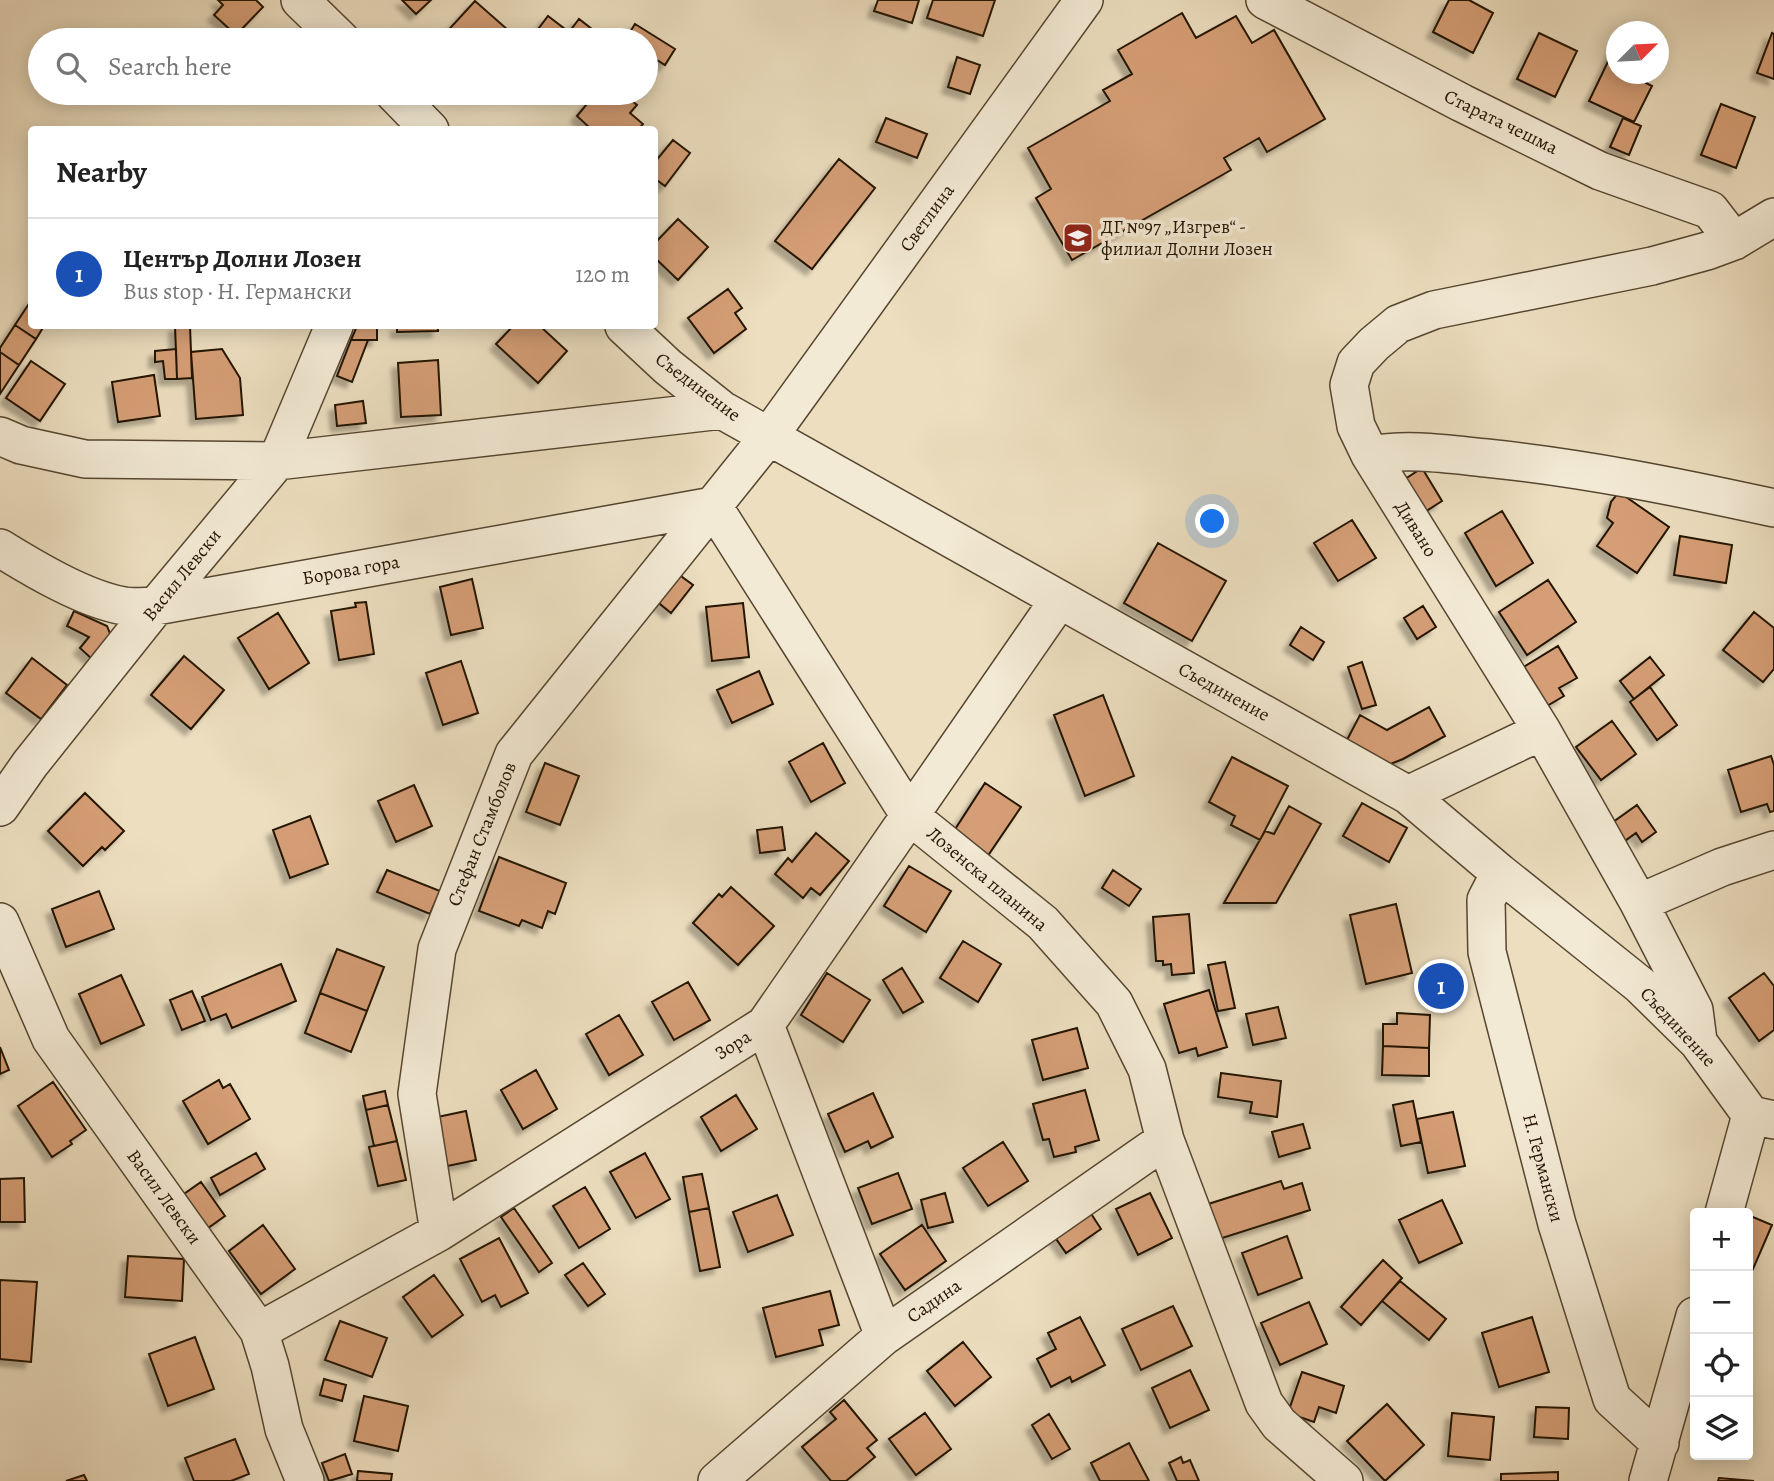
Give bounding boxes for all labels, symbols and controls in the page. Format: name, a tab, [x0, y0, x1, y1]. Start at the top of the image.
north arrow	[1606, 21, 1669, 84]
search box	[28, 28, 658, 105]
icon: search	[52, 48, 90, 86]
text: Search here	[108, 49, 232, 84]
street label: Старата чешма	[1440, 83, 1562, 161]
text: Nearby	[56, 152, 147, 192]
street label: Светлина	[894, 179, 961, 257]
place label: ДГ №97 „Изгрев“ - филиал Долни Лозен	[1101, 214, 1273, 262]
school or university icon: ДГ №97 „Изгрев“ - филиал Долни Лозен	[1061, 221, 1095, 255]
text: Център Долни Лозен	[123, 241, 362, 276]
text: 1	[75, 259, 83, 290]
text: 120 m	[575, 259, 630, 290]
text: Bus stop · Н. Германски	[123, 276, 352, 307]
street label: Съединение	[650, 346, 746, 428]
street label: Дивано	[1389, 496, 1443, 562]
your location	[1195, 504, 1229, 538]
street label: Васил Левски	[137, 523, 227, 627]
street label: Борова гора	[300, 549, 402, 591]
street label: Съединение	[1174, 656, 1274, 728]
street label: Стефан Стамболов	[441, 758, 523, 910]
street label: Лозенска планина	[921, 821, 1053, 938]
pin: 1	[1418, 960, 1464, 1012]
street label: Съединение	[1634, 981, 1722, 1073]
street label: Зора	[710, 1024, 756, 1066]
street label: Н. Германски	[1516, 1111, 1570, 1225]
street label: Васил Левски	[121, 1144, 207, 1250]
map controls	[1690, 1208, 1753, 1460]
button: +	[1690, 1208, 1753, 1271]
button: −	[1690, 1271, 1753, 1334]
street label: Садина	[902, 1273, 967, 1329]
button: locate	[1690, 1334, 1753, 1397]
button: layers	[1690, 1397, 1753, 1460]

